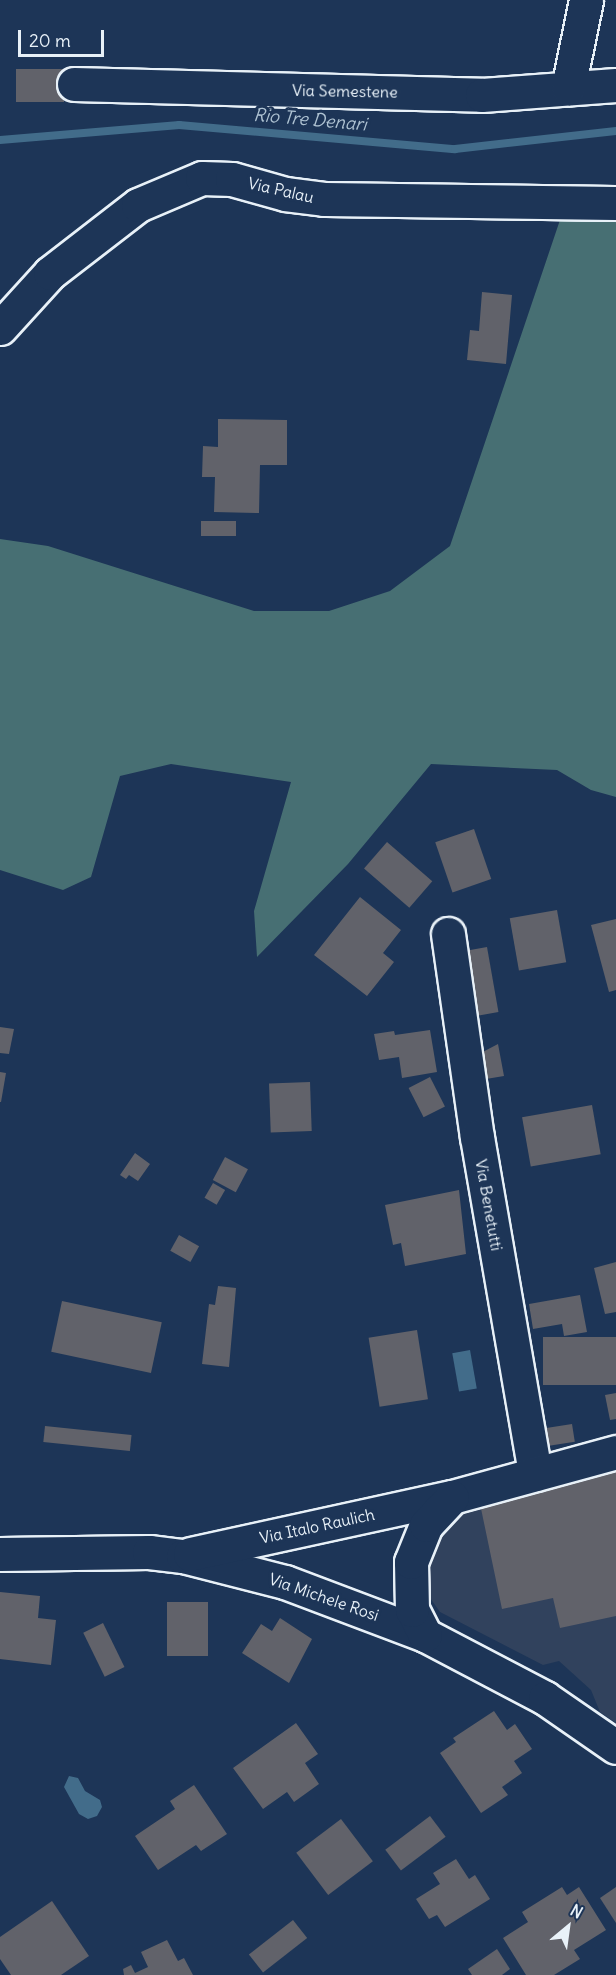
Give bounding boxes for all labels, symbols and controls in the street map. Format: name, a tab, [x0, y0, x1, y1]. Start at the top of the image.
scale bar	[21, 18, 106, 56]
text: 20 m	[29, 29, 71, 52]
street label: Via Semestene	[292, 80, 398, 102]
water label: Rio Tre Denari	[253, 104, 367, 136]
street label: Via Palau	[246, 173, 316, 207]
street label: Via Benetutti	[472, 1158, 506, 1252]
street label: Via Italo Raulich	[258, 1504, 376, 1548]
street label: Via Michele Rosi	[267, 1569, 381, 1625]
north arrow	[538, 1897, 598, 1957]
text: N	[567, 1900, 586, 1923]

